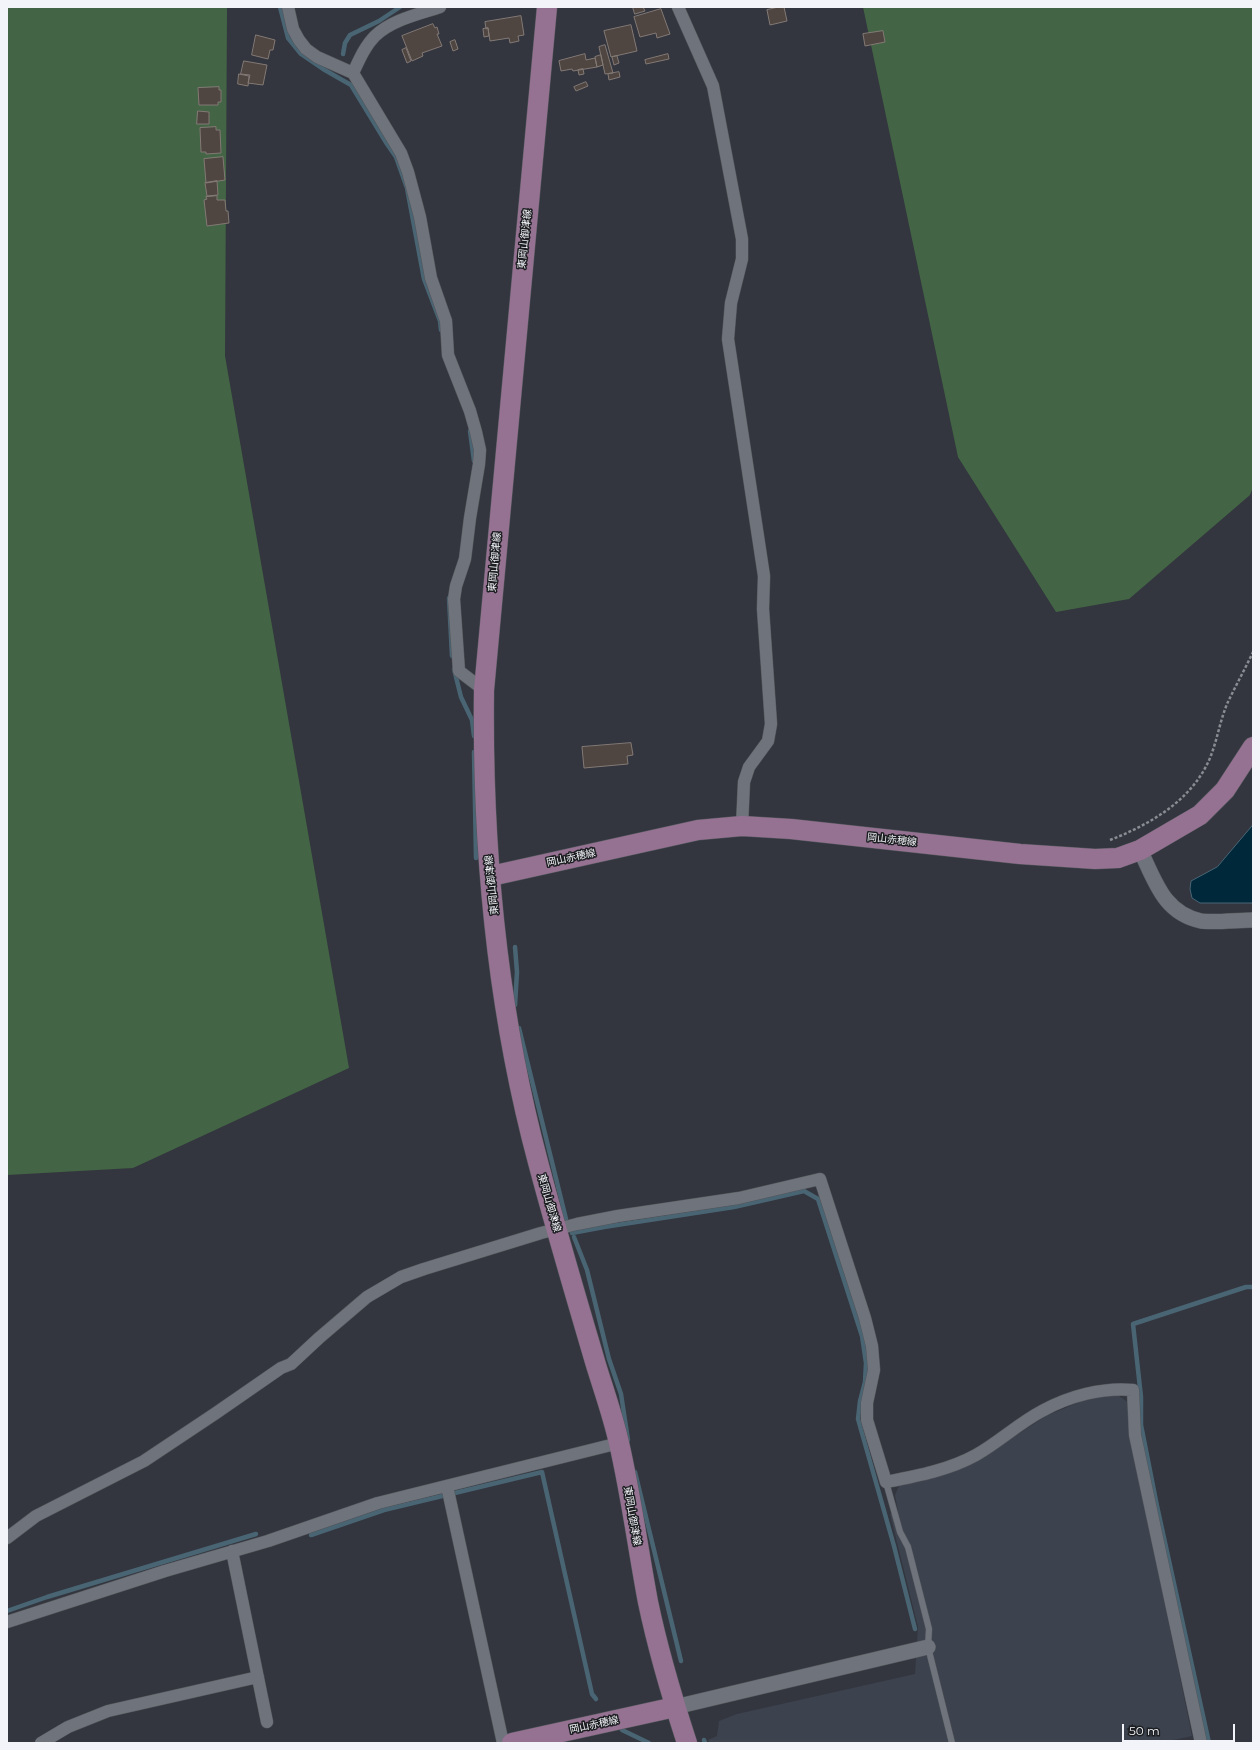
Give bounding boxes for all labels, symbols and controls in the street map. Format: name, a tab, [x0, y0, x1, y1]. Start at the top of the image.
street label: 東岡山御津線	[516, 209, 534, 269]
street label: 東岡山御津線	[486, 532, 504, 592]
street label: 岡山赤穂線	[867, 831, 917, 849]
street label: 岡山赤穂線	[545, 847, 597, 869]
street label: 東岡山御津線	[483, 855, 501, 915]
street label: 東岡山御津線	[535, 1173, 563, 1233]
street label: 東岡山御津線	[621, 1485, 643, 1547]
street label: 岡山赤穂線	[568, 1714, 620, 1736]
scale bar	[1124, 1716, 1237, 1742]
text: 50 m	[1129, 1723, 1160, 1738]

